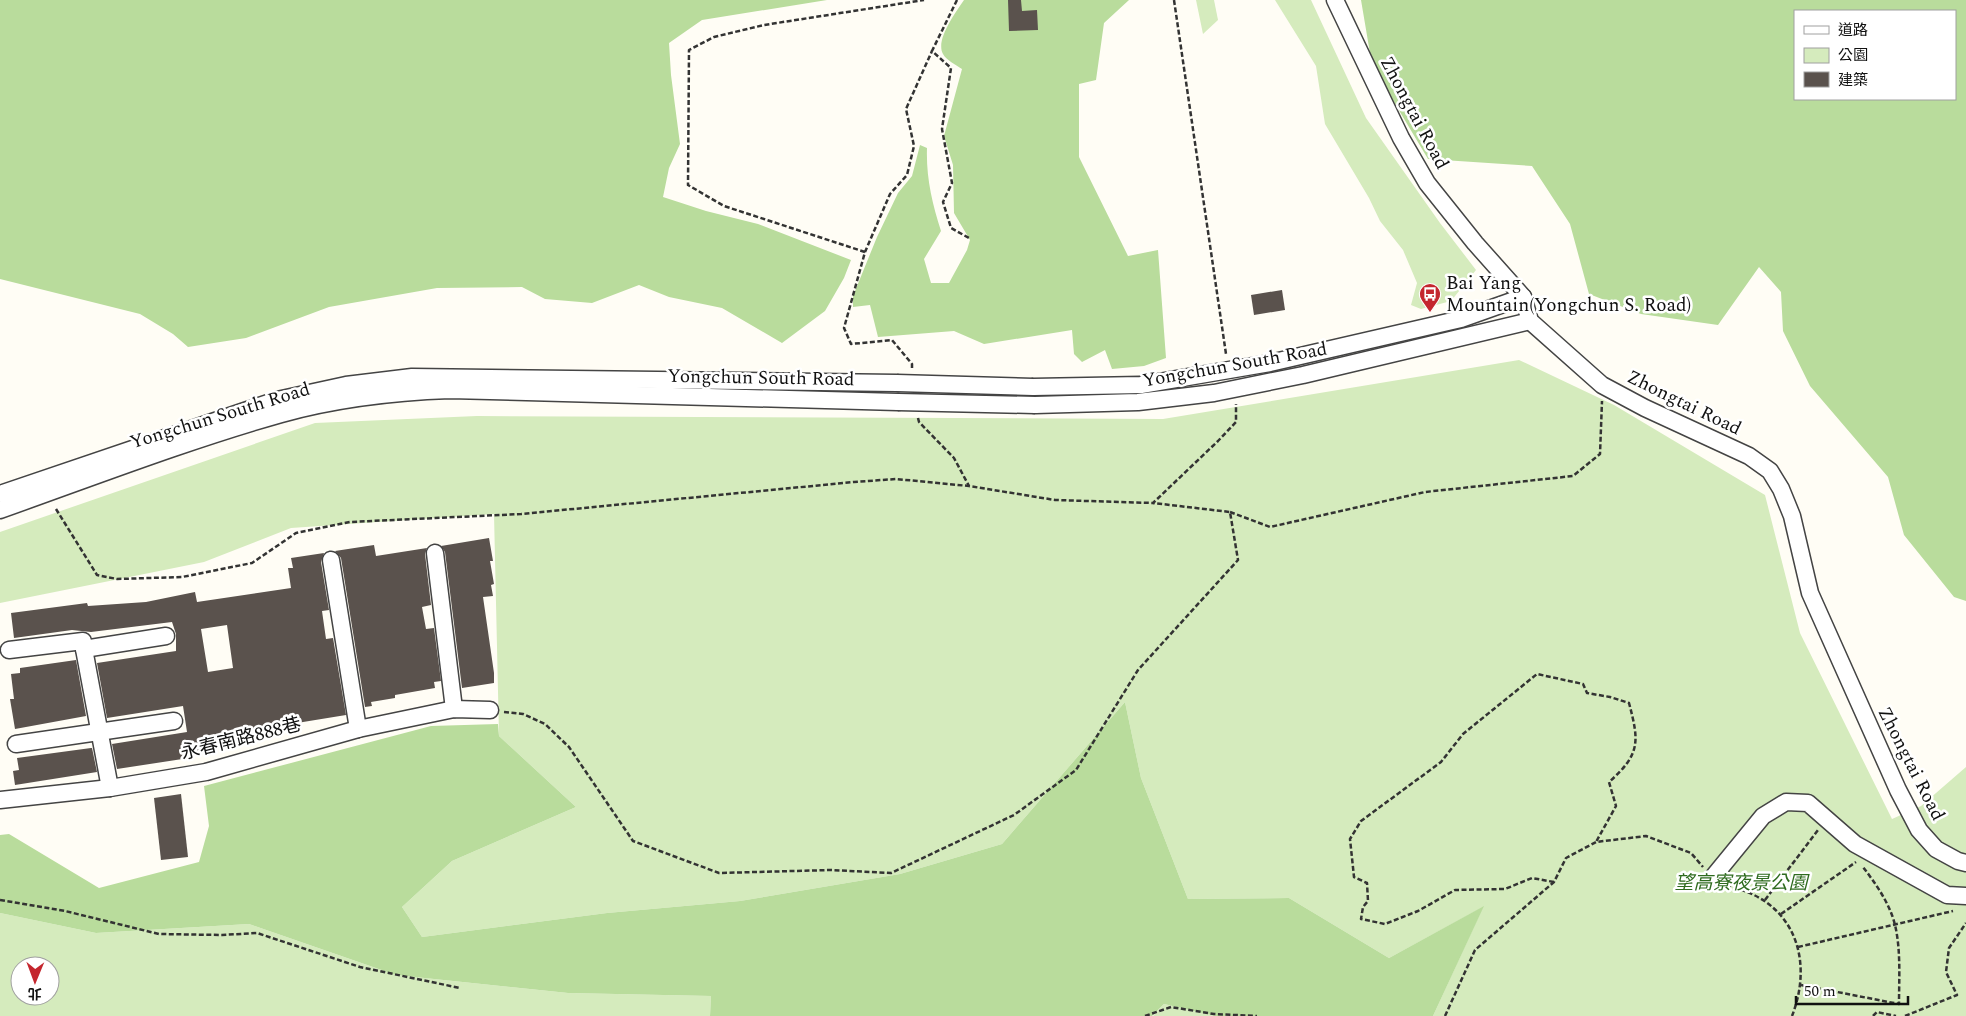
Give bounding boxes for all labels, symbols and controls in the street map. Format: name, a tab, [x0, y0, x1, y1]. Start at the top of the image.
legend	[1794, 10, 1956, 100]
text: 道路	[1838, 19, 1868, 42]
text: 公園	[1838, 44, 1868, 67]
street label: Zhongtai Road	[1372, 51, 1456, 175]
text: 建築	[1838, 69, 1868, 92]
place label: Bai Yang Mountain(Yongchun S. Road)	[1446, 269, 1691, 320]
bus stop icon: Bai Yang Mountain(Yongchun S. Road)	[1418, 282, 1442, 313]
street label: Yongchun South Road	[1140, 334, 1330, 396]
street label: Yongchun South Road	[667, 362, 855, 394]
street label: Zhongtai Road	[1622, 363, 1746, 443]
street label: Yongchun South Road	[126, 375, 314, 457]
street label: Zhongtai Road	[1870, 702, 1952, 826]
street label: 永春南路888巷	[178, 710, 304, 768]
park label: 望高寮夜景公園	[1674, 869, 1810, 898]
north arrow	[10, 956, 60, 1006]
scale bar	[1796, 974, 1908, 1006]
text: 50 m	[1804, 980, 1836, 1003]
text: 北	[28, 983, 42, 1004]

